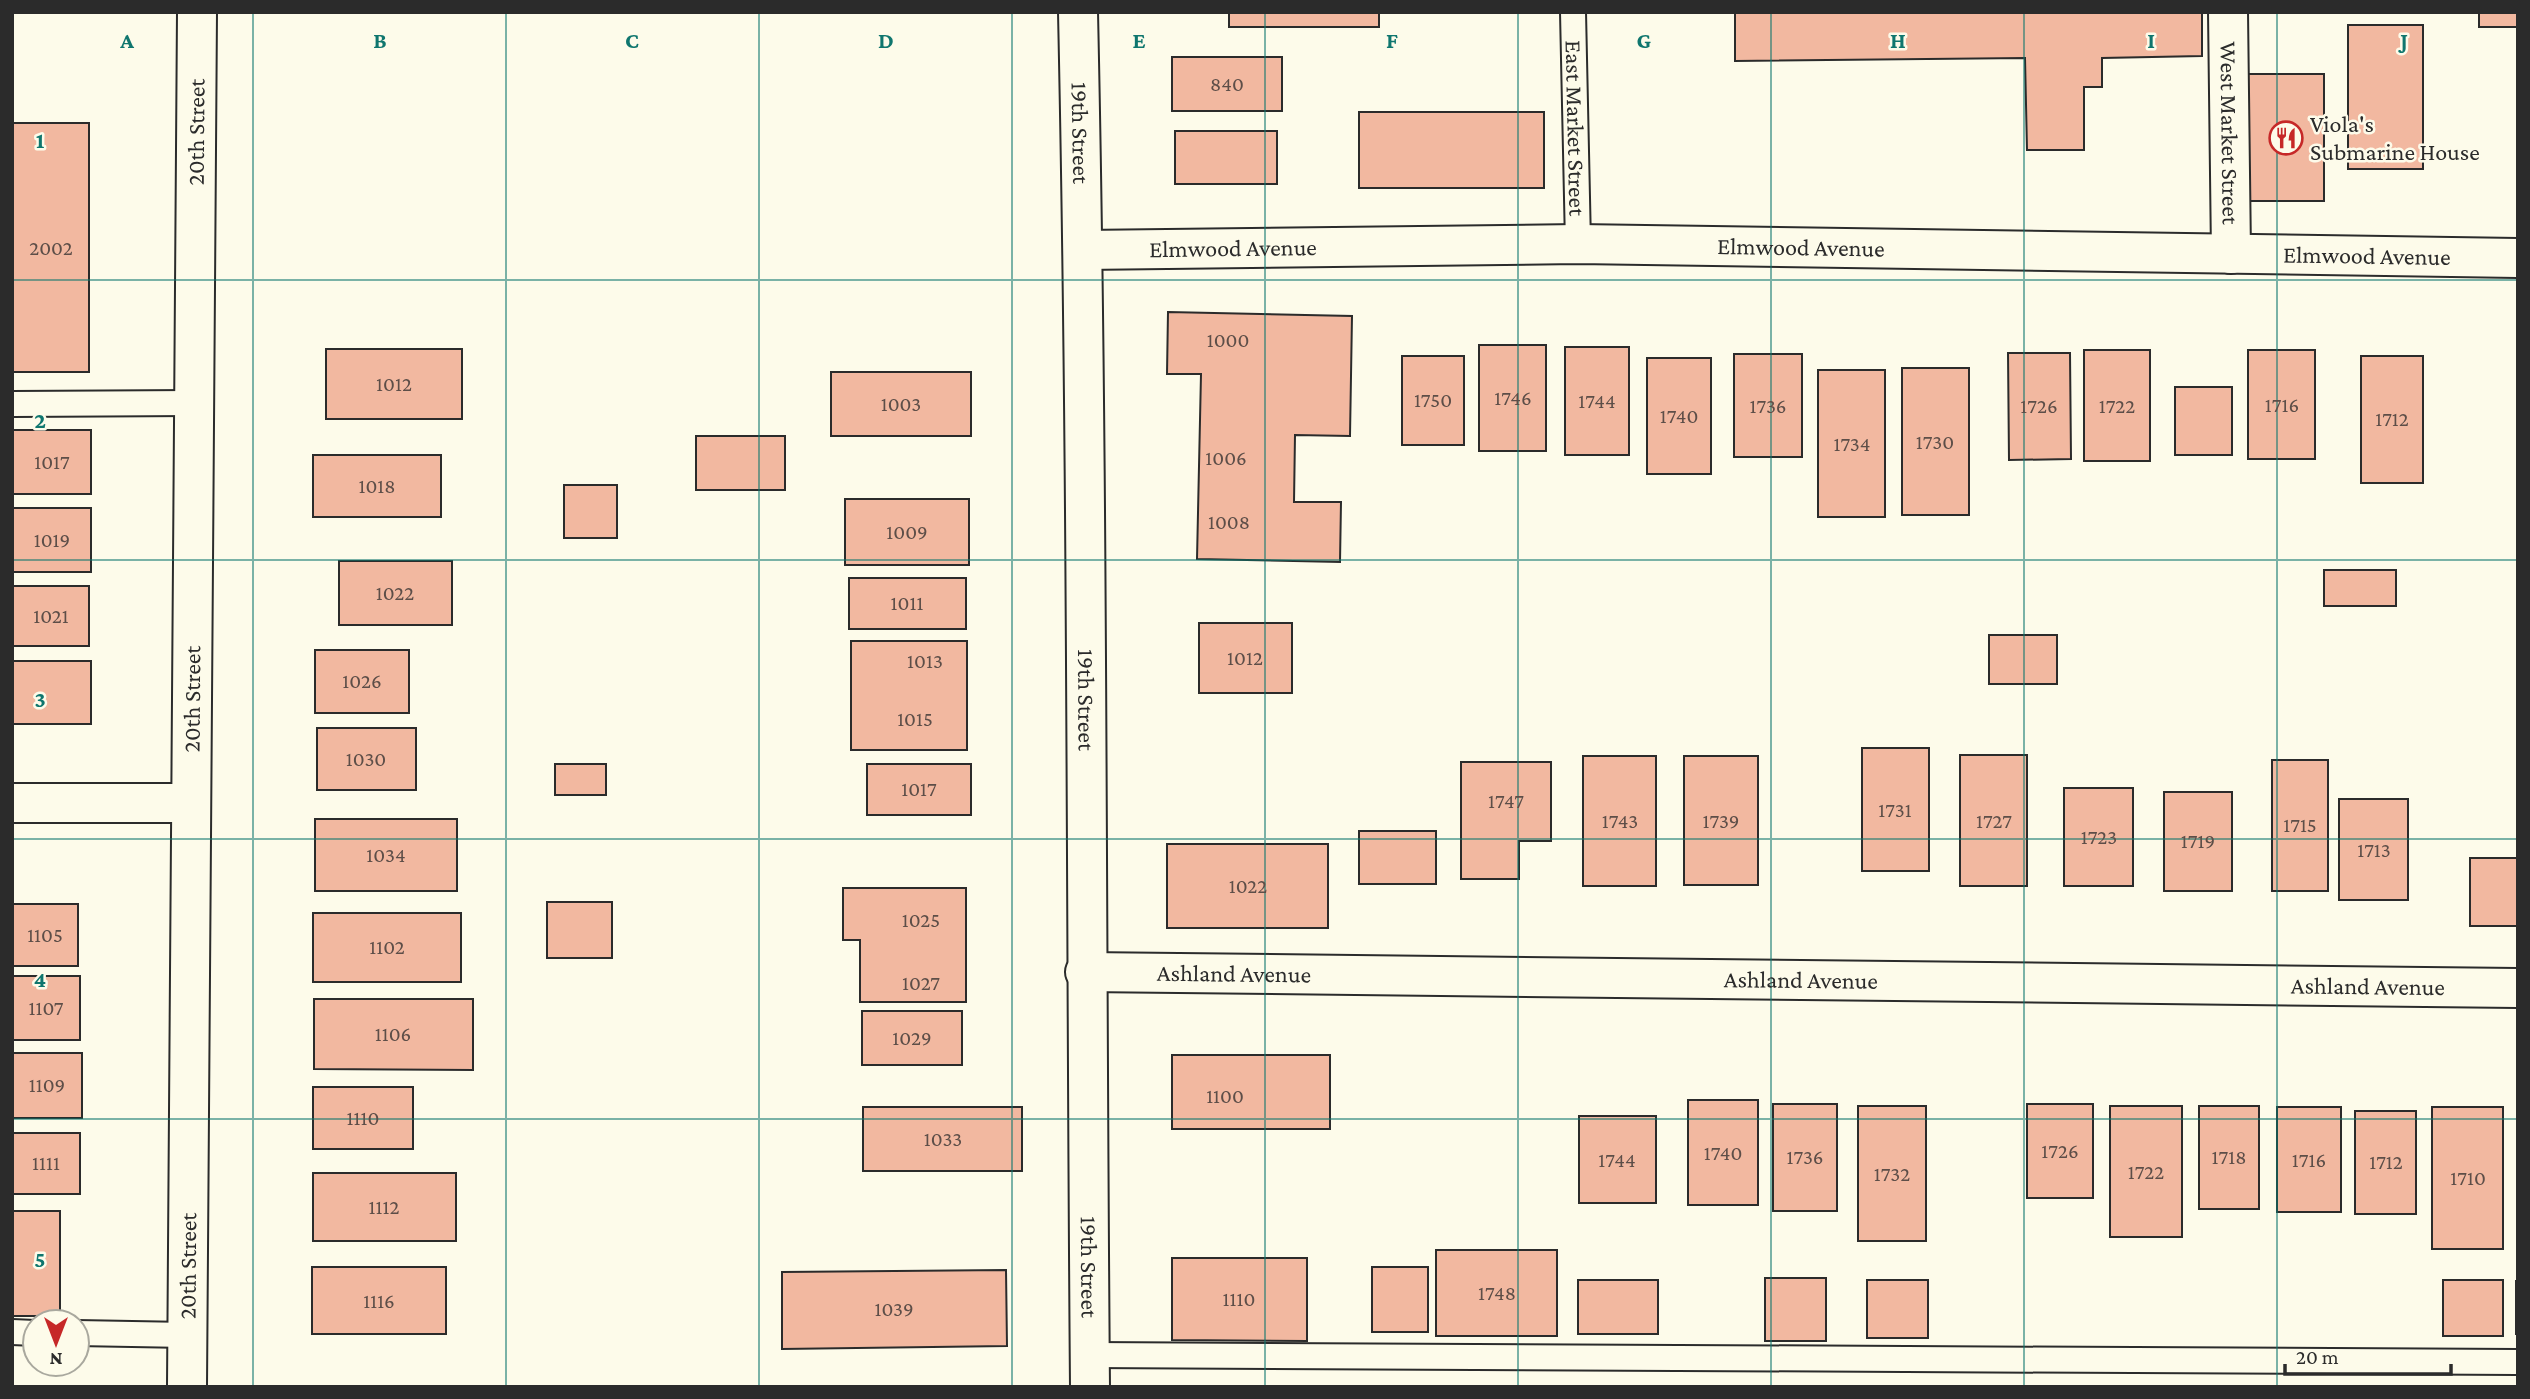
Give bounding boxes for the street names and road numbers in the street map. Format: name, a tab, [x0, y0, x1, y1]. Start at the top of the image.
street label: East Market Street	[1561, 40, 1591, 217]
street label: West Market Street	[2215, 41, 2245, 226]
street label: 20th Street	[182, 78, 210, 185]
street label: 19th Street	[1066, 82, 1095, 185]
street label: Elmwood Avenue	[1717, 232, 1885, 262]
street label: Elmwood Avenue	[1149, 233, 1317, 262]
street label: Elmwood Avenue	[2283, 241, 2451, 270]
street label: 20th Street	[178, 645, 205, 752]
street label: 19th Street	[1073, 649, 1101, 752]
street label: Ashland Avenue	[1157, 959, 1311, 988]
street label: Ashland Avenue	[1724, 965, 1878, 994]
street label: Ashland Avenue	[2291, 971, 2445, 1000]
street label: 20th Street	[173, 1212, 201, 1319]
street label: 19th Street	[1076, 1216, 1103, 1319]

